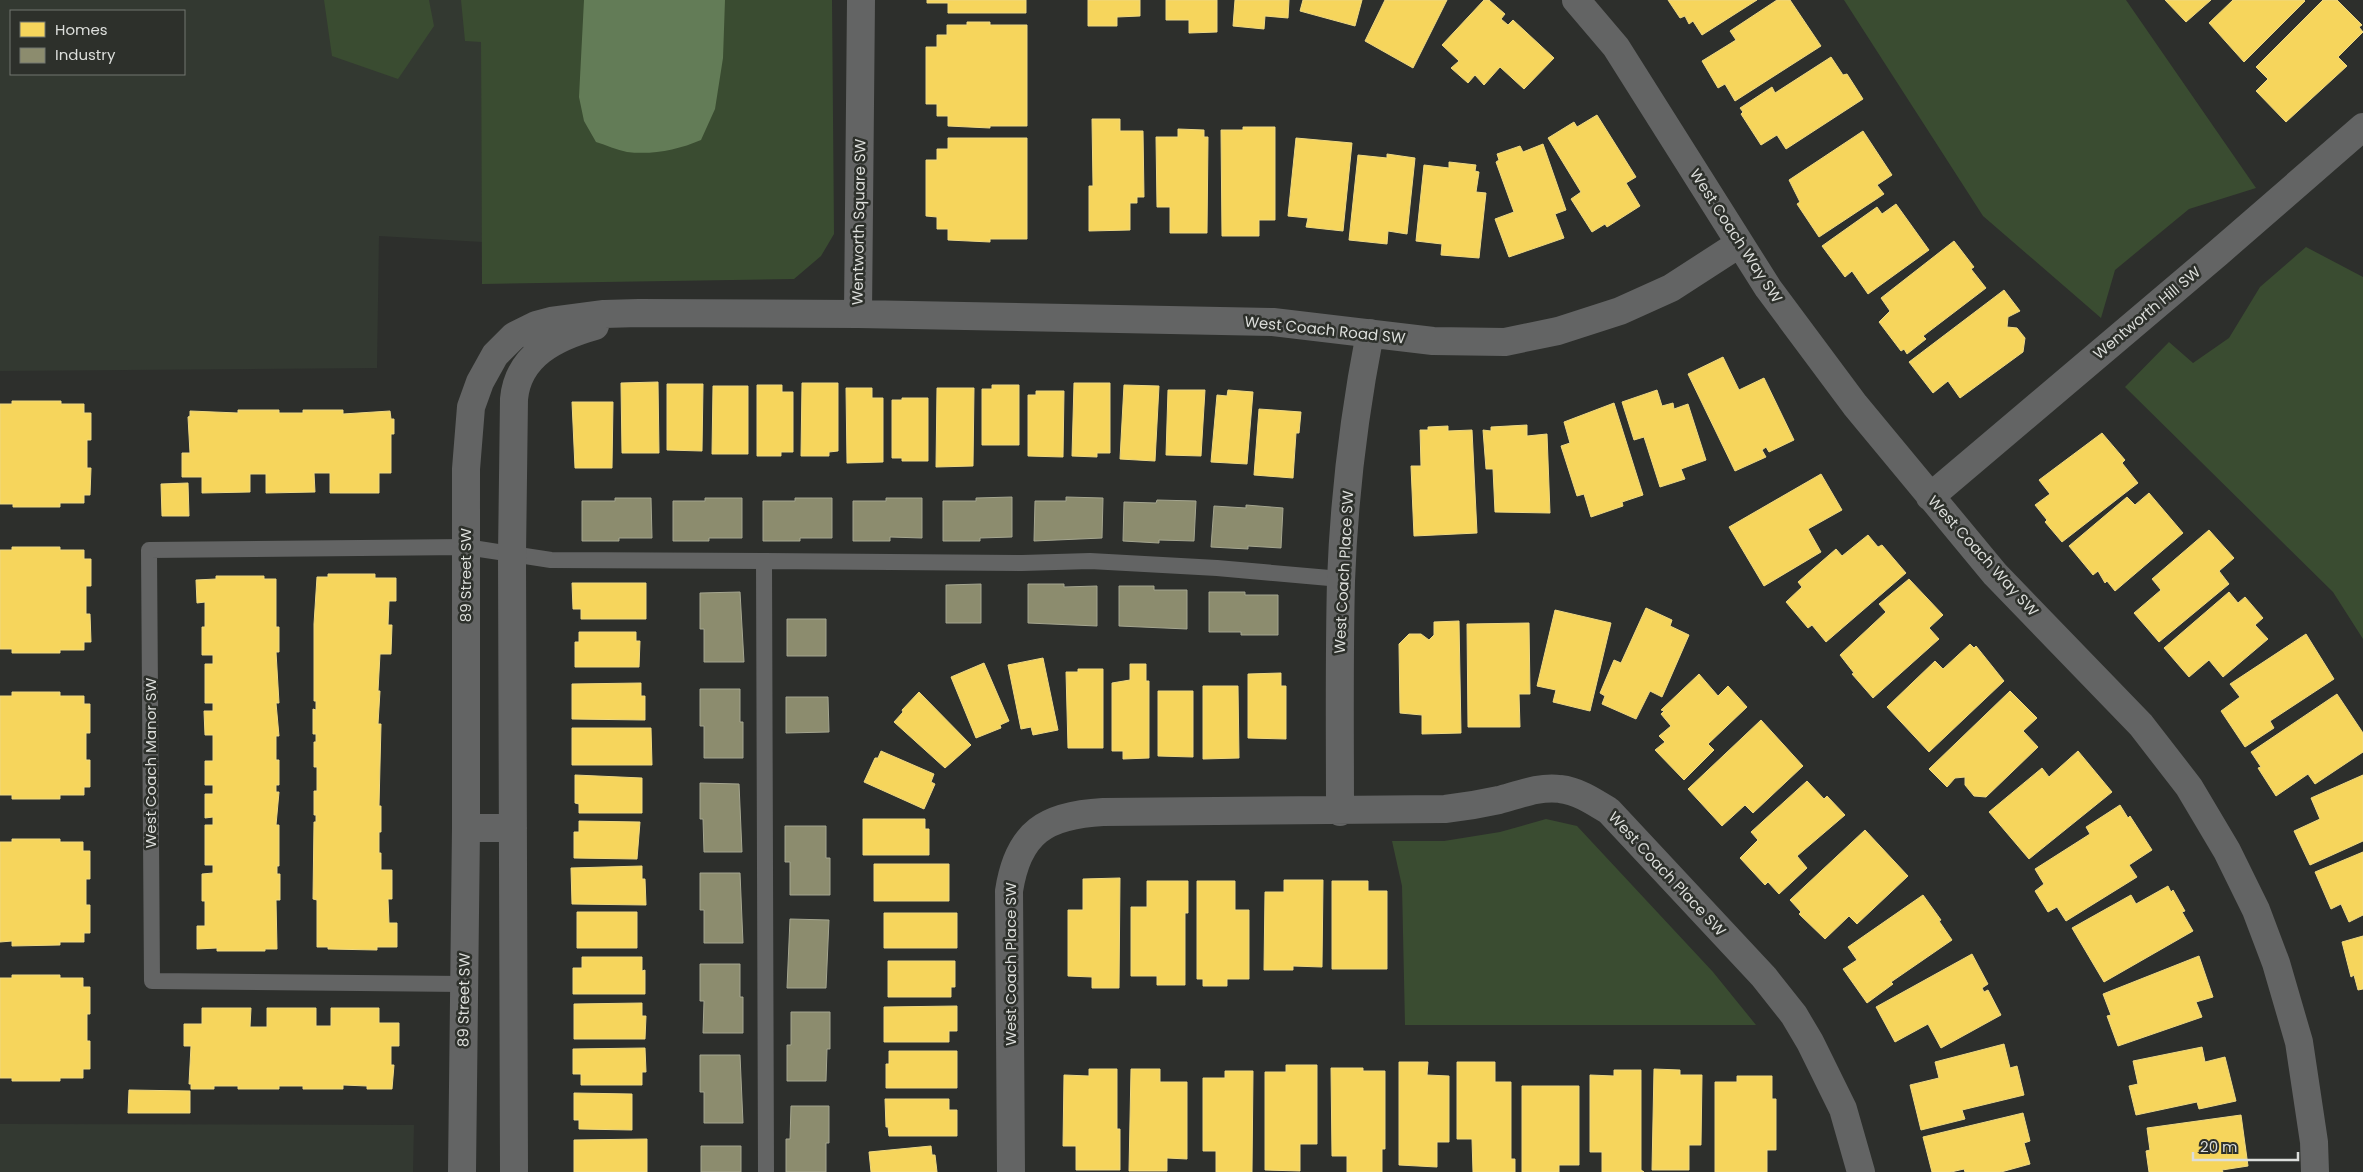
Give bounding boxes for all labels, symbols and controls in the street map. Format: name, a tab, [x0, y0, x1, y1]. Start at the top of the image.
legend	[10, 10, 185, 75]
text: Homes	[55, 19, 108, 40]
text: Industry	[55, 44, 116, 65]
street label: Wentworth Square SW	[847, 138, 870, 305]
street label: West Coach Way SW	[1685, 165, 1788, 307]
street label: Wentworth Hill SW	[2088, 261, 2205, 364]
street label: West Coach Road SW	[1244, 311, 1407, 348]
street label: West Coach Place SW	[1329, 489, 1358, 654]
street label: West Coach Way SW	[1923, 491, 2044, 621]
street label: 89 Street SW	[455, 527, 476, 622]
street label: West Coach Manor SW	[140, 677, 161, 848]
street label: West Coach Place SW	[1604, 807, 1731, 941]
street label: West Coach Place SW	[1000, 882, 1021, 1046]
street label: 89 Street SW	[452, 952, 475, 1047]
scale bar	[2193, 1130, 2298, 1162]
text: 20 m	[2200, 1136, 2238, 1157]

